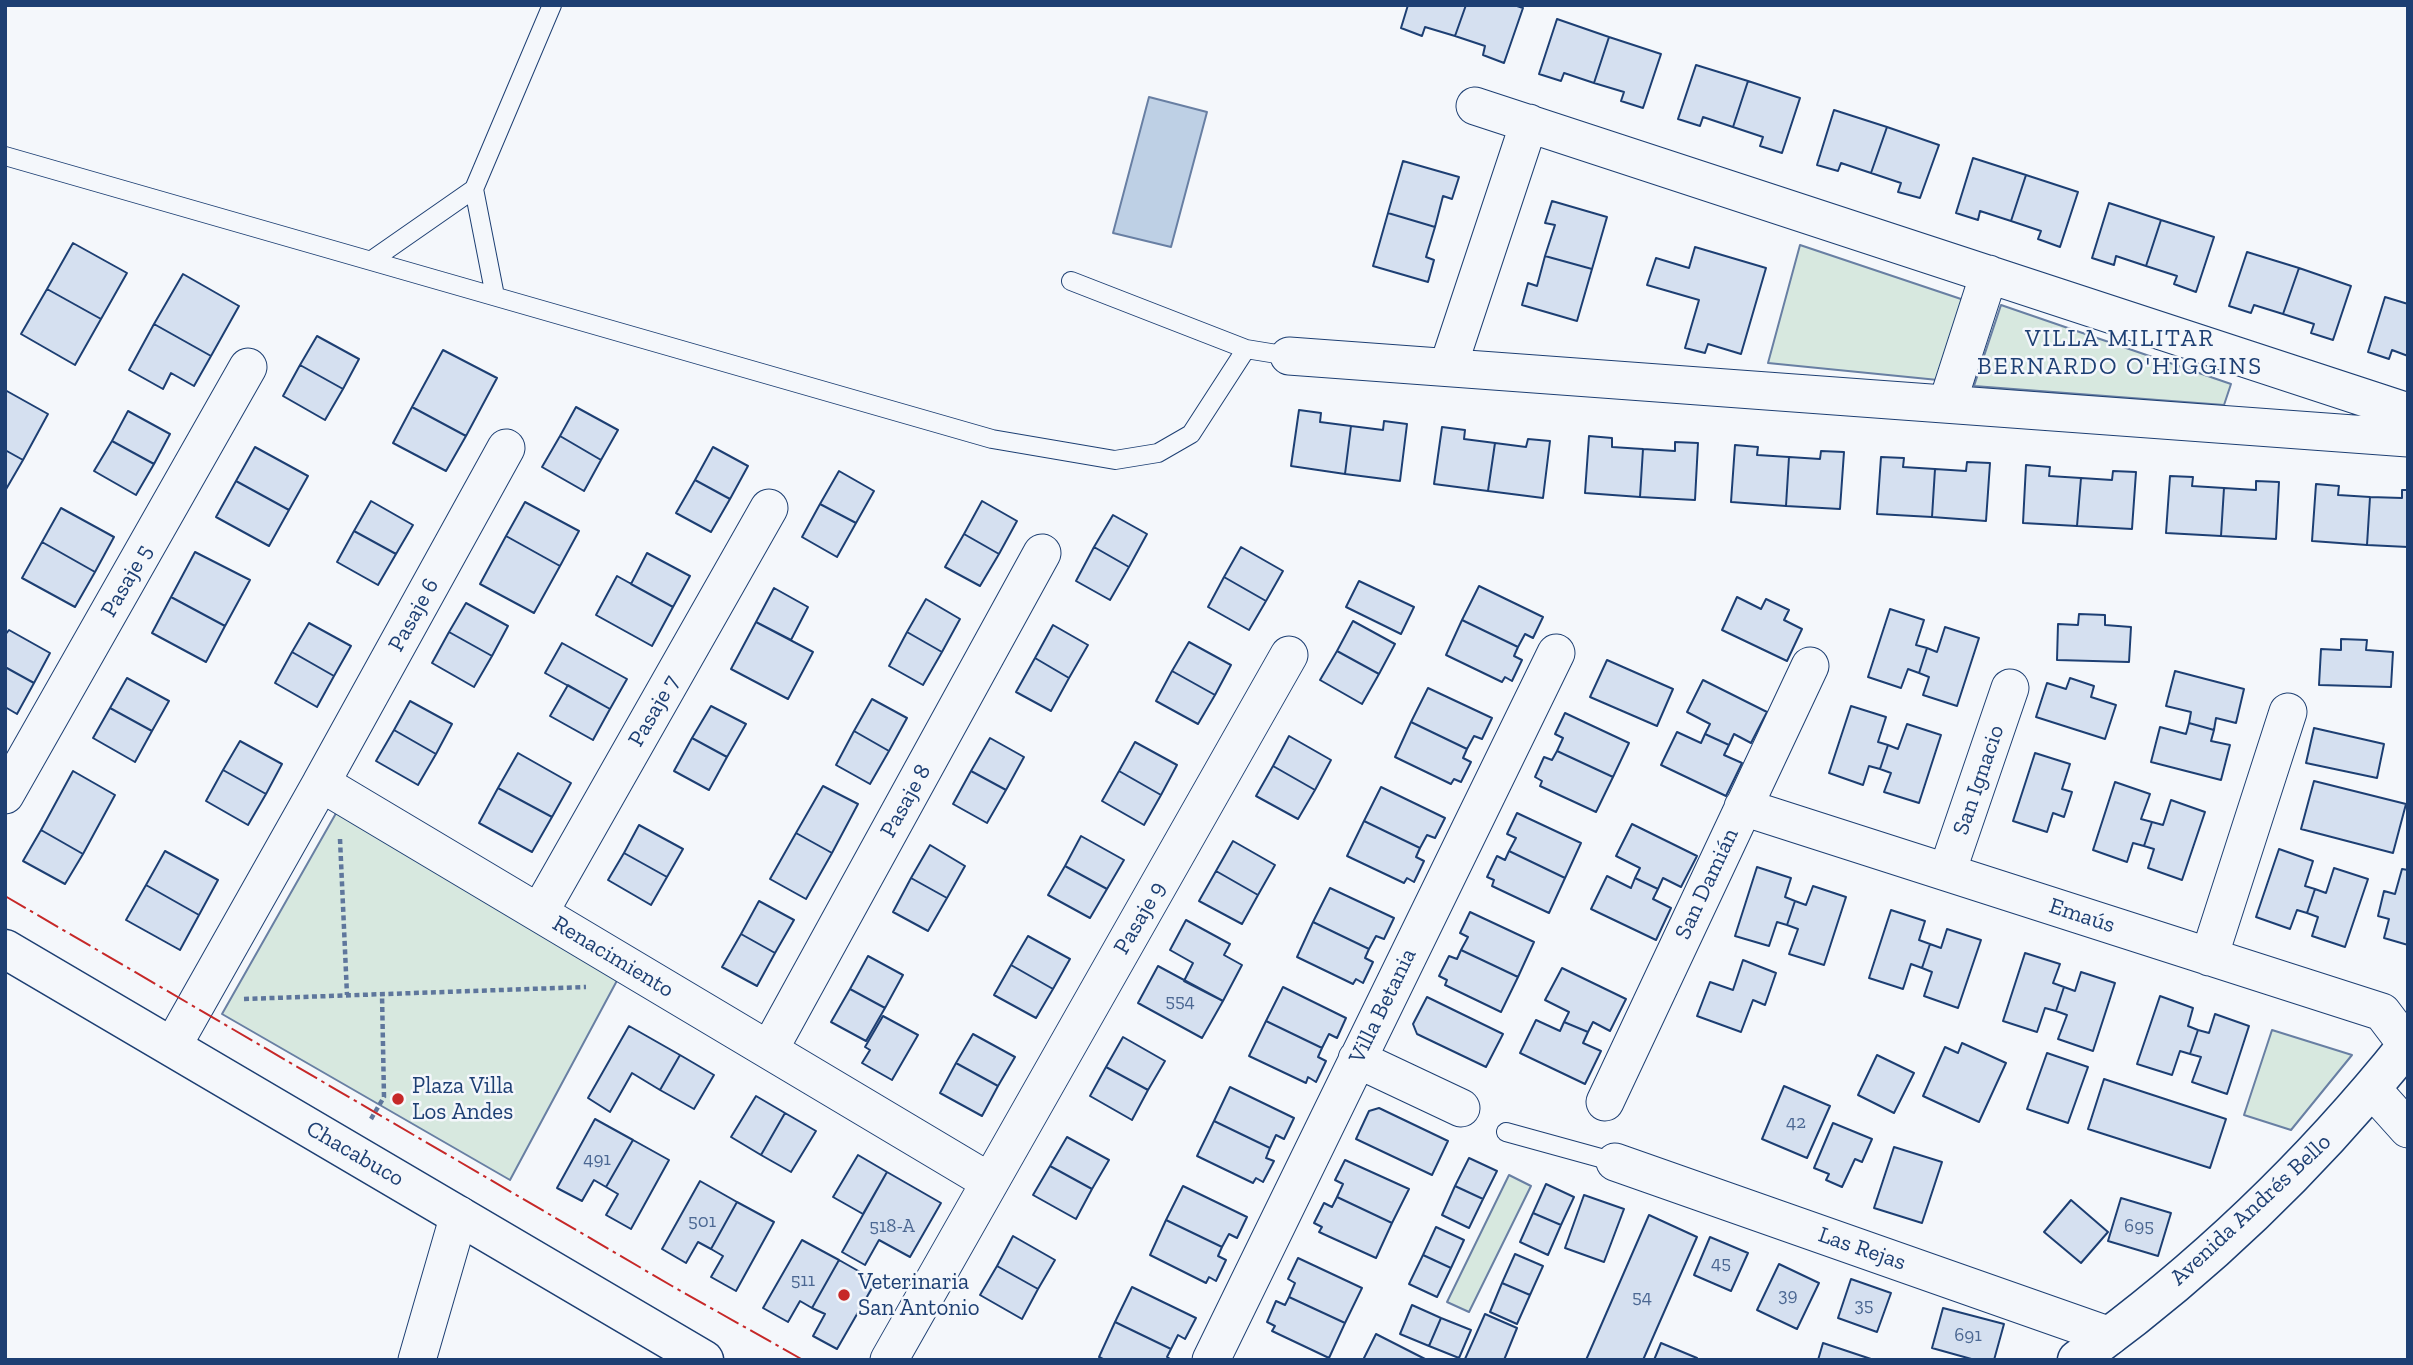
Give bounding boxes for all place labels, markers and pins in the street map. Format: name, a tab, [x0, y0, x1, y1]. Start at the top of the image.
place label: Plaza Villa Los Andes	[412, 1072, 514, 1126]
marker: Plaza Villa Los Andes	[390, 1091, 406, 1107]
place label: Veterinaria San Antonio	[858, 1268, 980, 1322]
marker: Veterinaria San Antonio	[836, 1287, 852, 1303]

